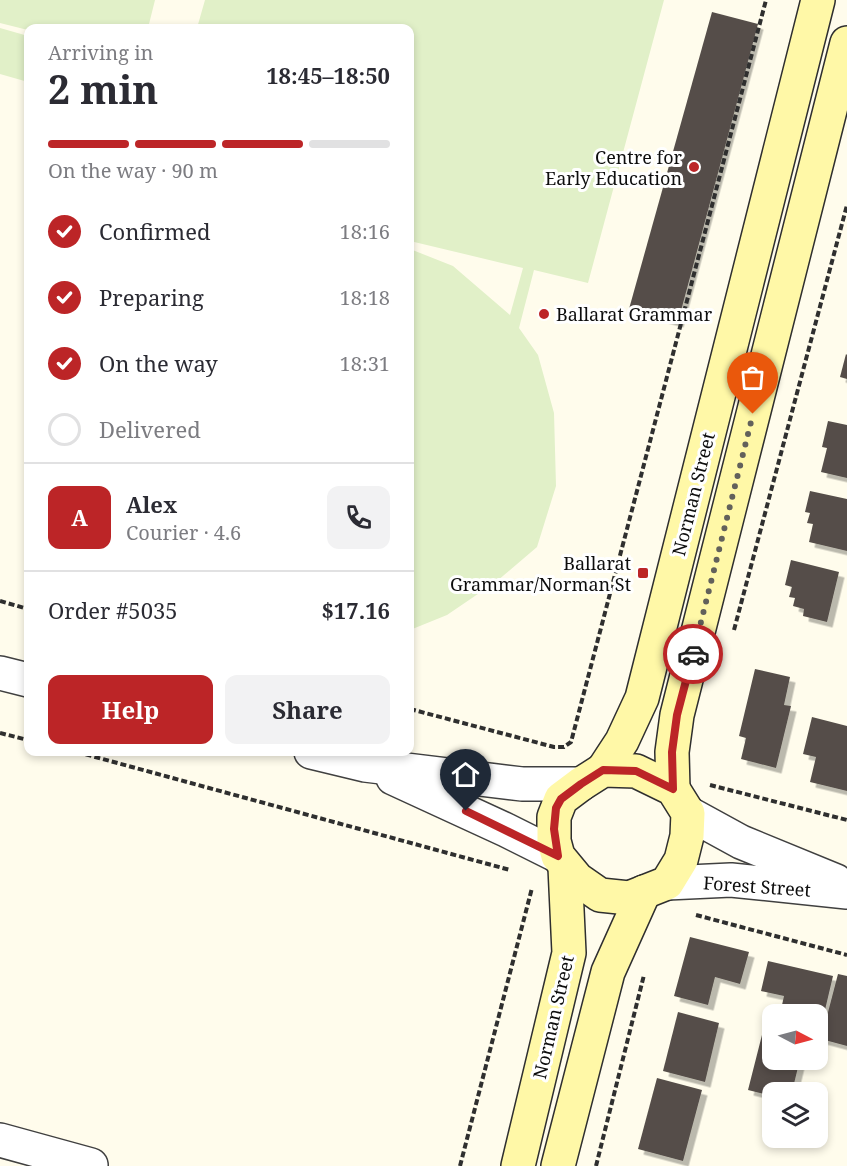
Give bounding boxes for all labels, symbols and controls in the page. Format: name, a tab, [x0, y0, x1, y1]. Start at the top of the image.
text: Arriving in	[48, 39, 153, 66]
text: 18:45–18:50	[266, 60, 390, 90]
text: 2 min	[48, 62, 158, 115]
place label: Centre for Early Education	[545, 145, 683, 190]
text: On the way · 90 m	[48, 157, 218, 184]
marker: Centre for Early Education	[687, 160, 701, 174]
icon: check	[48, 215, 81, 248]
text: Confirmed	[99, 216, 210, 246]
text: 18:16	[340, 218, 390, 245]
icon: check	[48, 281, 81, 314]
text: Preparing	[99, 282, 204, 312]
text: 18:18	[340, 284, 390, 311]
place label: Ballarat Grammar	[556, 302, 713, 326]
marker: Ballarat Grammar	[537, 307, 551, 321]
icon: check	[48, 347, 81, 380]
text: On the way	[99, 348, 218, 378]
text: 18:31	[340, 350, 390, 377]
pin	[727, 352, 778, 414]
icon: bag	[736, 361, 769, 394]
text: Delivered	[99, 414, 201, 444]
street label: Norman Street	[666, 430, 720, 558]
button: phone	[327, 486, 390, 549]
text: Alex	[126, 489, 177, 519]
text: A	[71, 502, 88, 532]
text: Courier · 4.6	[126, 519, 241, 546]
place label: Ballarat Grammar/Norman St	[450, 551, 631, 596]
marker: Ballarat Grammar/Norman St	[636, 566, 650, 580]
text: Order #5035	[48, 595, 178, 625]
text: $17.16	[321, 595, 390, 625]
courier	[663, 624, 723, 684]
icon: car	[677, 638, 710, 671]
button: Help	[48, 675, 213, 744]
button: Share	[225, 675, 390, 744]
pin	[440, 749, 491, 811]
icon: home	[449, 758, 482, 791]
street label: Forest Street	[702, 870, 812, 902]
street label: Norman Street	[527, 953, 579, 1081]
north arrow	[762, 1004, 828, 1070]
map controls	[762, 1004, 828, 1148]
button: layers	[762, 1082, 828, 1148]

